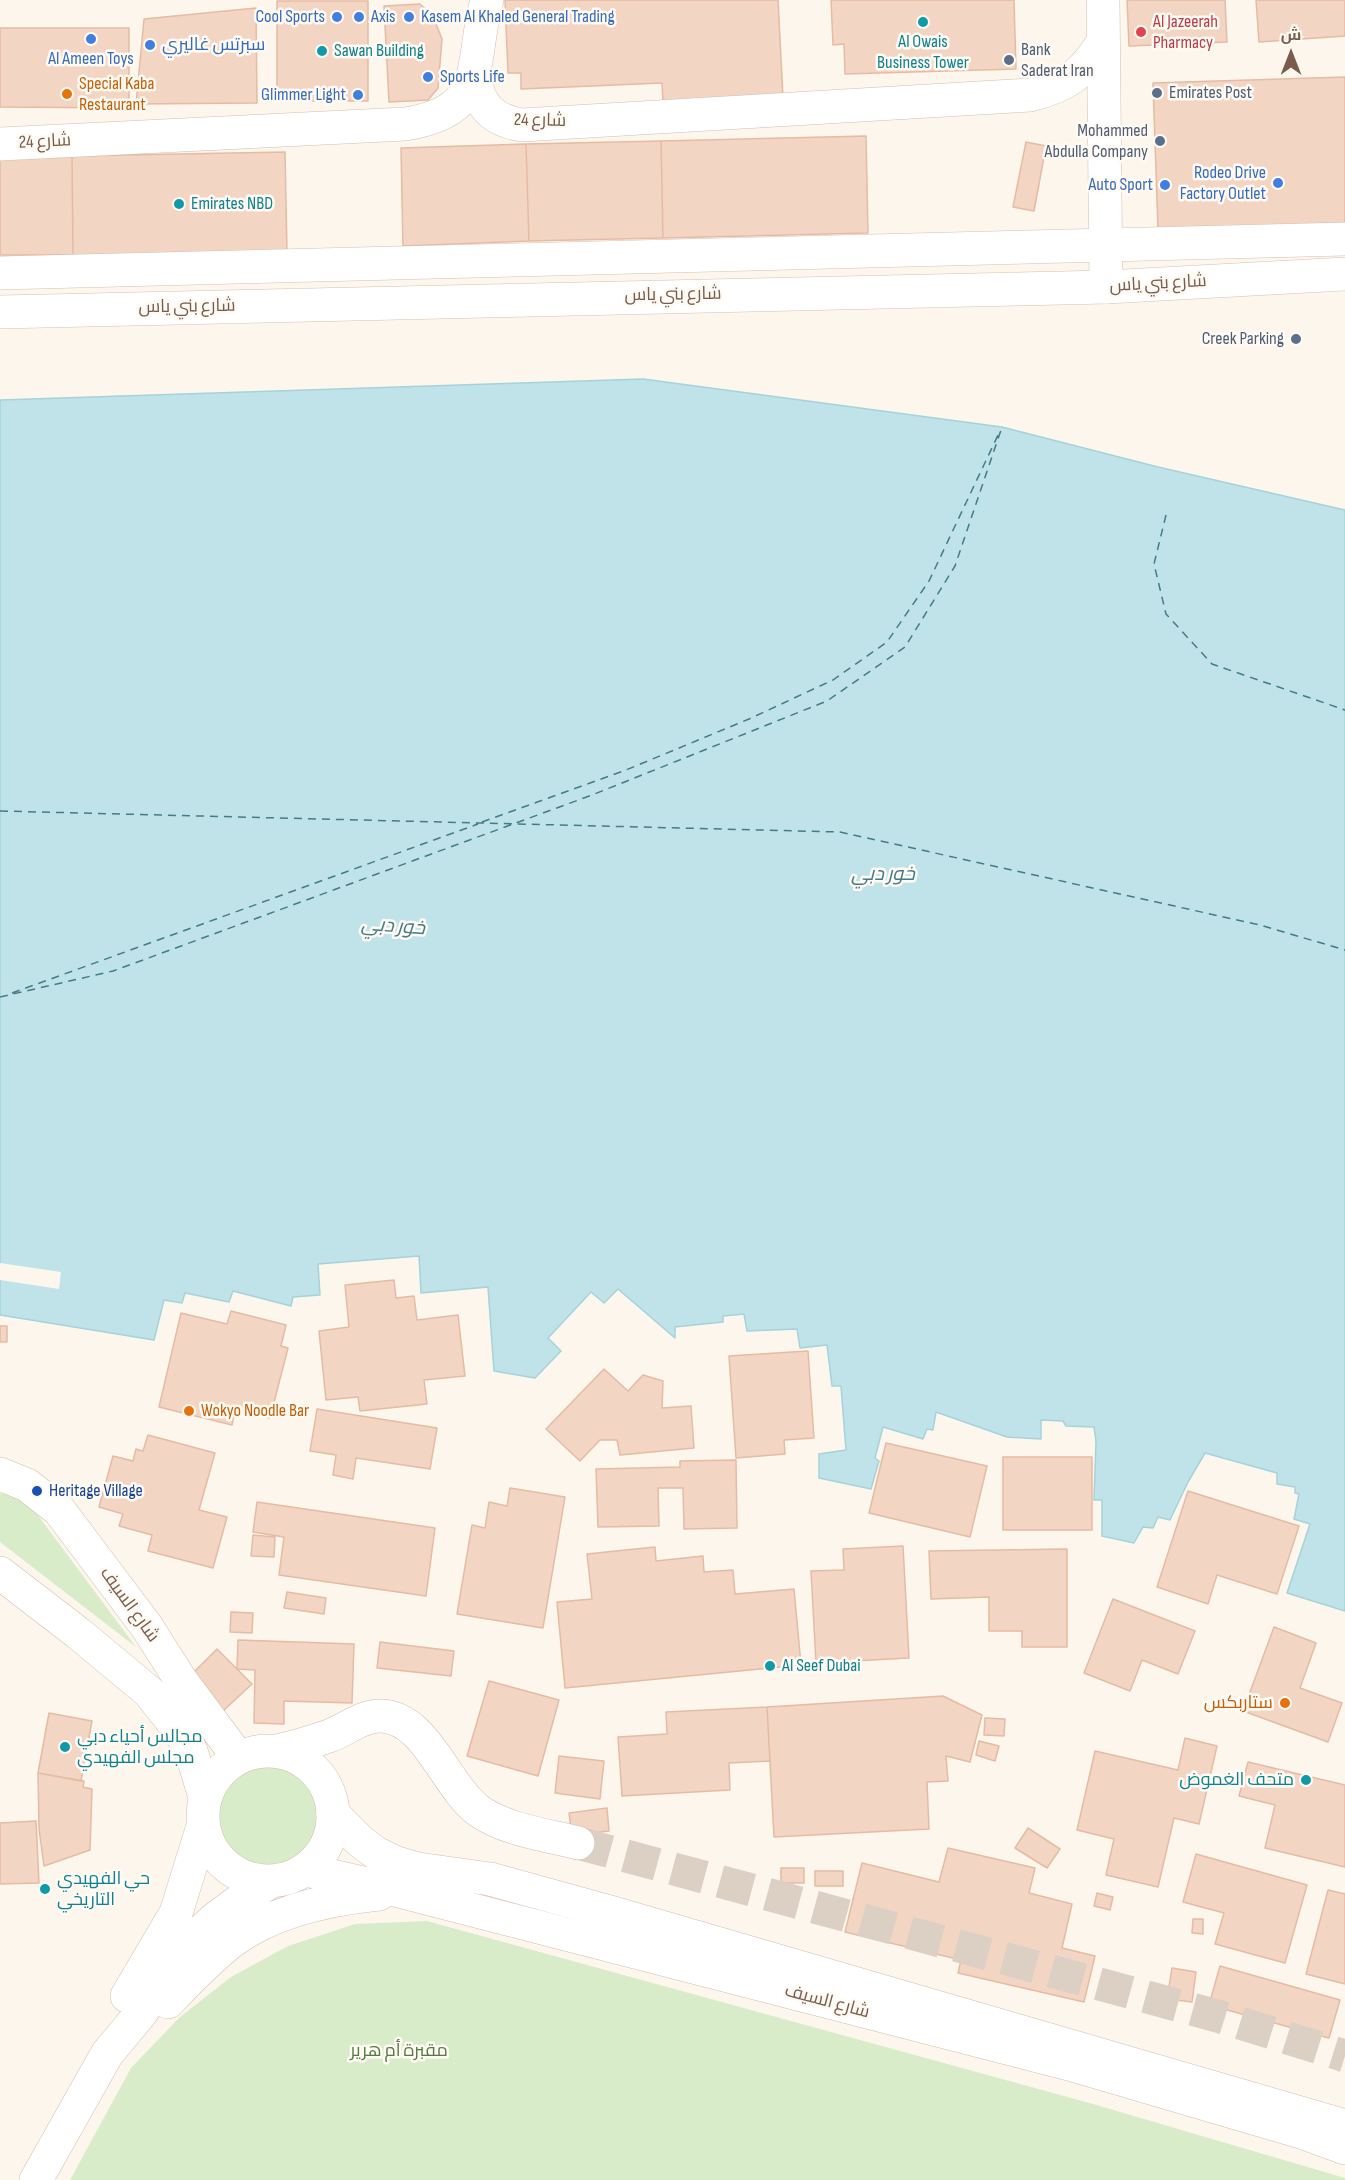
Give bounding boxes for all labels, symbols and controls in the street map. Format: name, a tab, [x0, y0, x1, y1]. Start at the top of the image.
place label: Cool Sports	[255, 6, 325, 28]
place label: Axis	[371, 6, 395, 28]
place label: Kasem Al Khaled General Trading	[421, 6, 615, 28]
marker: Cool Sports	[330, 10, 344, 24]
marker: Axis	[352, 10, 366, 24]
marker: Kasem Al Khaled General Trading	[402, 10, 416, 24]
place label: Al Jazeerah Pharmacy	[1153, 11, 1218, 54]
marker: Al Owais Business Tower	[916, 15, 930, 29]
north arrow	[1261, 24, 1321, 84]
marker: Al Jazeerah Pharmacy	[1134, 25, 1148, 39]
text: ش	[1281, 26, 1301, 45]
place label: Al Owais Business Tower	[877, 31, 969, 74]
marker: Al Ameen Toys	[84, 32, 98, 46]
place label: سبرتس غاليري	[162, 34, 265, 56]
marker: سبرتس غاليري	[143, 38, 157, 52]
place label: Bank Saderat Iran	[1021, 39, 1094, 82]
place label: Sawan Building	[334, 40, 424, 62]
marker: Sawan Building	[315, 44, 329, 58]
place label: Al Ameen Toys	[48, 48, 134, 70]
marker: Bank Saderat Iran	[1002, 53, 1016, 67]
place label: Sports Life	[440, 66, 505, 88]
marker: Sports Life	[421, 70, 435, 84]
place label: Special Kaba Restaurant	[79, 73, 154, 116]
place label: Emirates Post	[1169, 82, 1252, 104]
place label: Glimmer Light	[261, 84, 346, 106]
marker: Emirates Post	[1150, 86, 1164, 100]
marker: Special Kaba Restaurant	[60, 87, 74, 101]
marker: Glimmer Light	[351, 88, 365, 102]
street label: شارع 24	[514, 110, 566, 132]
place label: Mohammed Abdulla Company	[1045, 120, 1148, 162]
street label: شارع 24	[18, 130, 72, 154]
marker: Mohammed Abdulla Company	[1153, 134, 1167, 148]
place label: Rodeo Drive Factory Outlet	[1180, 162, 1266, 204]
place label: Auto Sport	[1089, 174, 1153, 196]
marker: Rodeo Drive Factory Outlet	[1271, 176, 1285, 190]
marker: Auto Sport	[1158, 178, 1172, 192]
place label: Emirates NBD	[191, 193, 273, 215]
marker: Emirates NBD	[172, 197, 186, 211]
street label: شارع بني ياس	[1109, 271, 1207, 297]
street label: شارع بني ياس	[624, 283, 722, 307]
street label: شارع بني ياس	[138, 295, 236, 319]
place label: Creek Parking	[1202, 328, 1284, 350]
marker: Creek Parking	[1289, 332, 1303, 346]
water label: خور دبي	[851, 863, 915, 887]
water label: خور دبي	[360, 913, 426, 941]
place label: Wokyo Noodle Bar	[201, 1400, 309, 1422]
marker: Wokyo Noodle Bar	[182, 1404, 196, 1418]
place label: Heritage Village	[49, 1480, 143, 1502]
marker: Heritage Village	[30, 1484, 44, 1498]
street label: شارع السيف	[95, 1563, 163, 1647]
place label: Al Seef Dubai	[782, 1655, 860, 1677]
marker: Al Seef Dubai	[763, 1659, 777, 1673]
place label: ستاربكس	[1204, 1692, 1273, 1714]
marker: ستاربكس	[1278, 1696, 1292, 1710]
place label: مجالس أحياء دبي مجلس الفهيدي	[77, 1726, 202, 1768]
marker: مجالس أحياء دبي مجلس الفهيدي	[58, 1740, 72, 1754]
place label: متحف الغموض	[1179, 1769, 1294, 1791]
marker: متحف الغموض	[1299, 1773, 1313, 1787]
place label: حي الفهيدي التاريخي	[57, 1868, 150, 1910]
marker: حي الفهيدي التاريخي	[38, 1882, 52, 1896]
street label: شارع السيف	[782, 1980, 872, 2024]
park label: مقبرة أم هرير	[350, 2040, 448, 2062]

